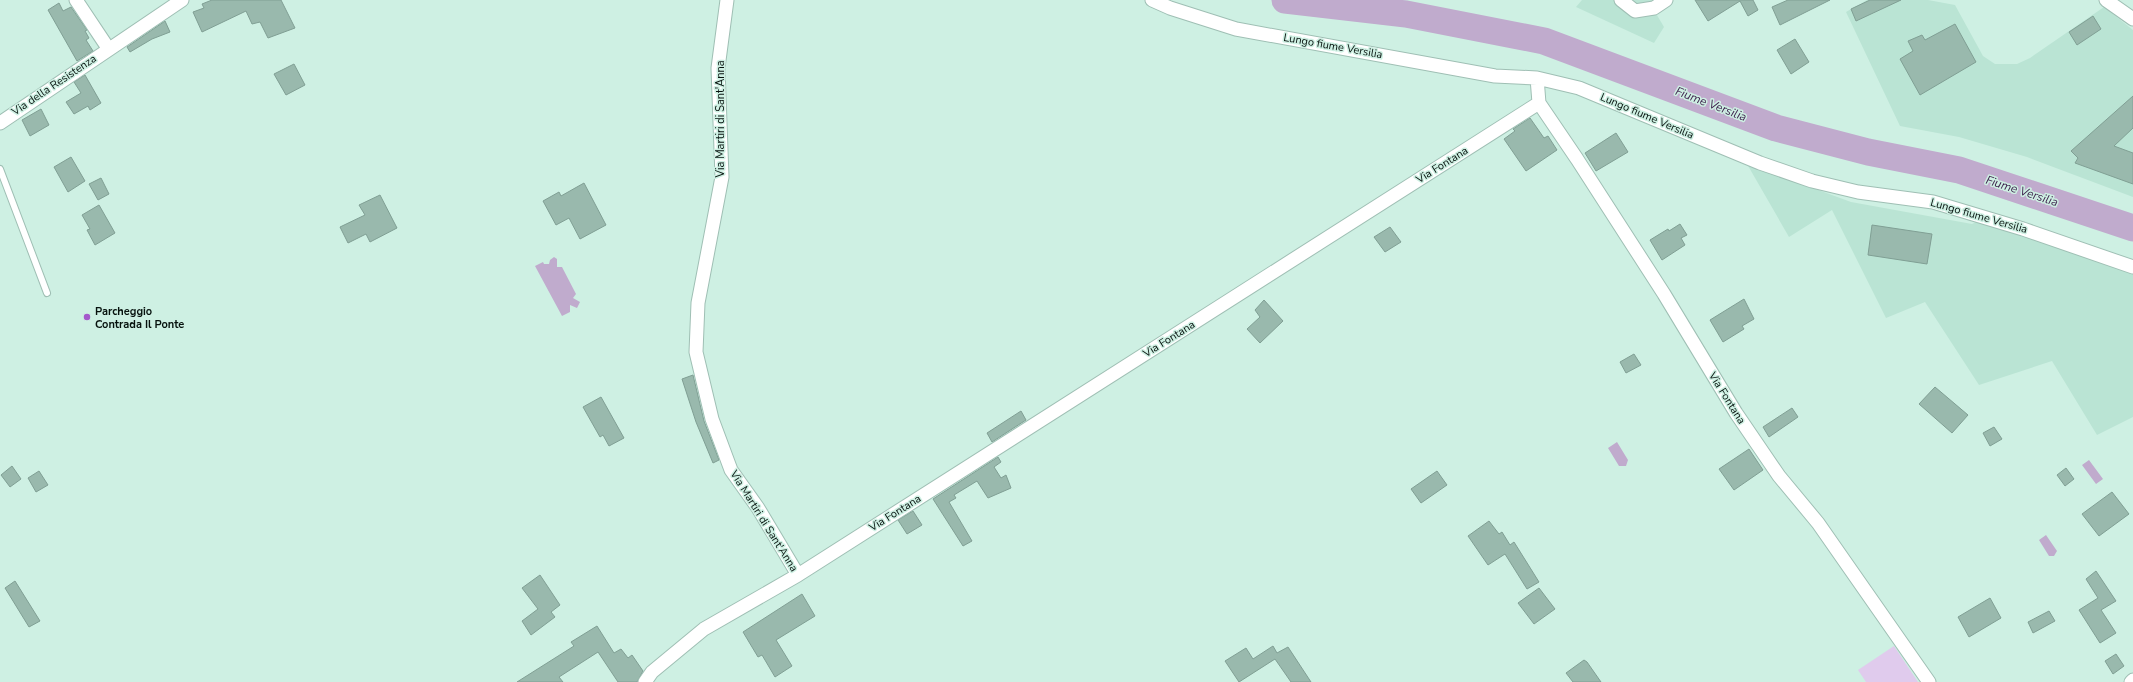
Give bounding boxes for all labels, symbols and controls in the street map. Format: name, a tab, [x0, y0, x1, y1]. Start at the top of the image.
street label: Lungo fiume Versilia	[1282, 30, 1384, 62]
street label: Via della Resistenza	[8, 51, 99, 120]
street label: Via Martiri di Sant'Anna	[713, 60, 728, 179]
water label: Fiume Versilia	[1673, 83, 1749, 125]
street label: Lungo fiume Versilia	[1598, 90, 1696, 143]
street label: Via Fontana	[1412, 143, 1471, 187]
water label: Fiume Versilia	[1984, 172, 2060, 210]
street label: Lungo fiume Versilia	[1929, 195, 2029, 237]
place label: Parcheggio Contrada Il Ponte	[95, 304, 184, 332]
marker: Parcheggio Contrada Il Ponte	[82, 312, 92, 322]
street label: Via Fontana	[1139, 317, 1198, 361]
street label: Via Fontana	[1705, 368, 1749, 427]
street label: Via Martiri di Sant'Anna	[726, 466, 802, 575]
street label: Via Fontana	[865, 491, 924, 535]

